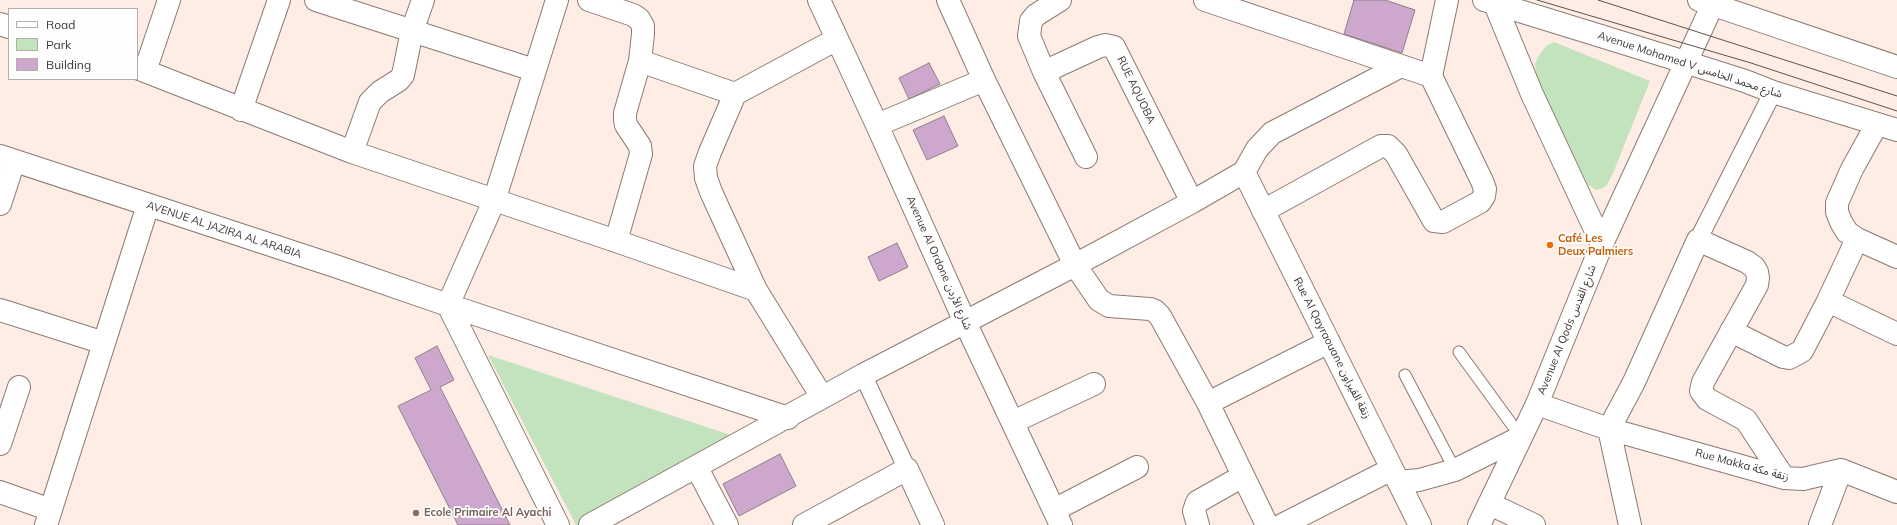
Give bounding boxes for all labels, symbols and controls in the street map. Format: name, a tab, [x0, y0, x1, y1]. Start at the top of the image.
legend	[8, 8, 138, 80]
text: Road	[46, 17, 75, 32]
street label: Avenue Mohamed V شارع محمد الخامس	[1596, 29, 1784, 101]
text: Park	[46, 37, 71, 52]
street label: RUE AQUOBA	[1114, 54, 1158, 126]
text: Building	[46, 57, 91, 72]
street label: Avenue Al Ordone شارع الأردن	[903, 194, 975, 332]
street label: AVENUE AL JAZIRA AL ARABIA	[145, 199, 303, 261]
place label: Café Les Deux Palmiers	[1558, 232, 1633, 258]
marker: Café Les Deux Palmiers	[1545, 240, 1555, 250]
street label: Avenue Al Qods شارع القدس	[1535, 263, 1599, 397]
street label: Rue Al Qayraouane زنقة القيراون	[1291, 275, 1373, 421]
street label: Rue Makka زنقة مكة	[1694, 446, 1790, 484]
place label: Ecole Primaire Al Ayachi	[424, 506, 551, 520]
marker: Ecole Primaire Al Ayachi	[411, 508, 421, 518]

